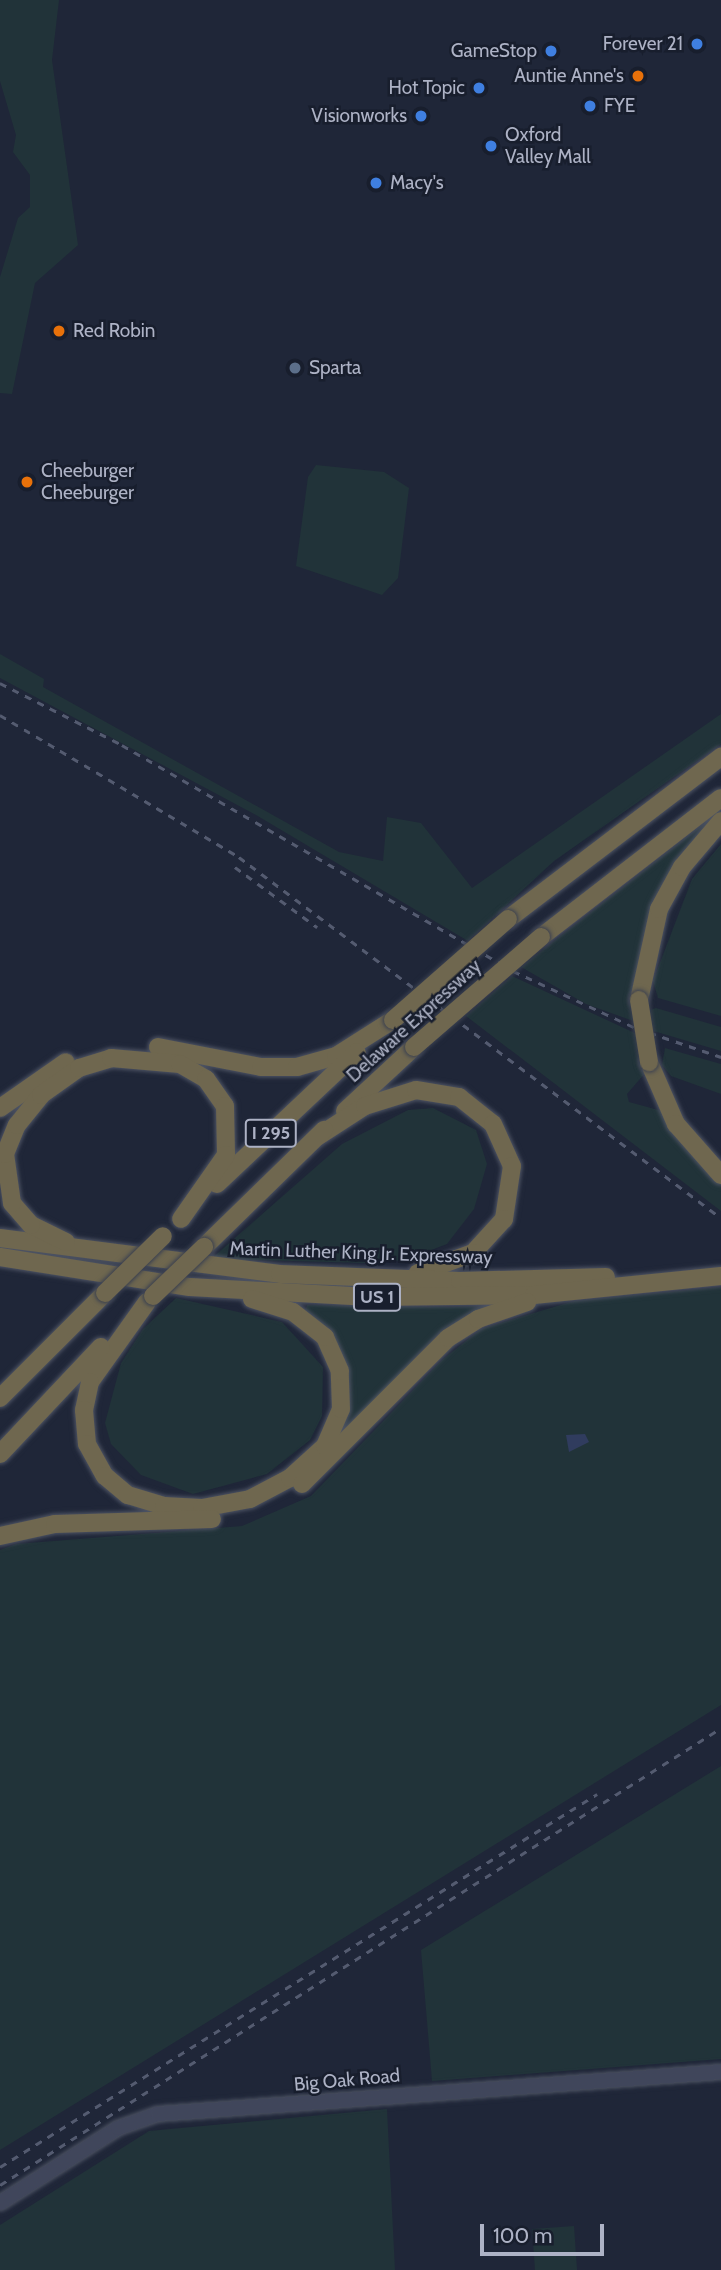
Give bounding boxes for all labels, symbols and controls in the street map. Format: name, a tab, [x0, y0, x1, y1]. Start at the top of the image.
place label: Forever 21	[603, 33, 683, 55]
marker: Forever 21	[689, 36, 705, 52]
place label: GameStop	[451, 40, 537, 62]
marker: GameStop	[543, 43, 559, 59]
place label: Auntie Anne's	[514, 65, 624, 87]
marker: Auntie Anne's	[630, 68, 646, 84]
place label: Hot Topic	[389, 77, 465, 99]
marker: Hot Topic	[471, 80, 487, 96]
place label: FYE	[604, 95, 635, 117]
marker: FYE	[582, 98, 598, 114]
place label: Visionworks	[311, 105, 407, 127]
marker: Visionworks	[413, 108, 429, 124]
place label: Oxford Valley Mall	[505, 124, 591, 168]
marker: Oxford Valley Mall	[483, 138, 499, 154]
place label: Macy's	[390, 172, 444, 194]
marker: Macy's	[368, 175, 384, 191]
place label: Red Robin	[73, 320, 155, 342]
marker: Red Robin	[51, 323, 67, 339]
place label: Sparta	[309, 357, 361, 379]
marker: Sparta	[287, 360, 303, 376]
place label: Cheeburger Cheeburger	[41, 460, 134, 504]
marker: Cheeburger Cheeburger	[19, 474, 35, 490]
street label: Delaware Expressway	[342, 955, 486, 1087]
road number: I 295	[245, 1118, 297, 1148]
street label: Martin Luther King Jr. Expressway	[229, 1237, 493, 1269]
road number: US 1	[352, 1282, 402, 1312]
street label: Big Oak Road	[293, 2064, 401, 2096]
scale bar	[483, 2210, 607, 2254]
text: 100 m	[493, 2223, 552, 2248]

